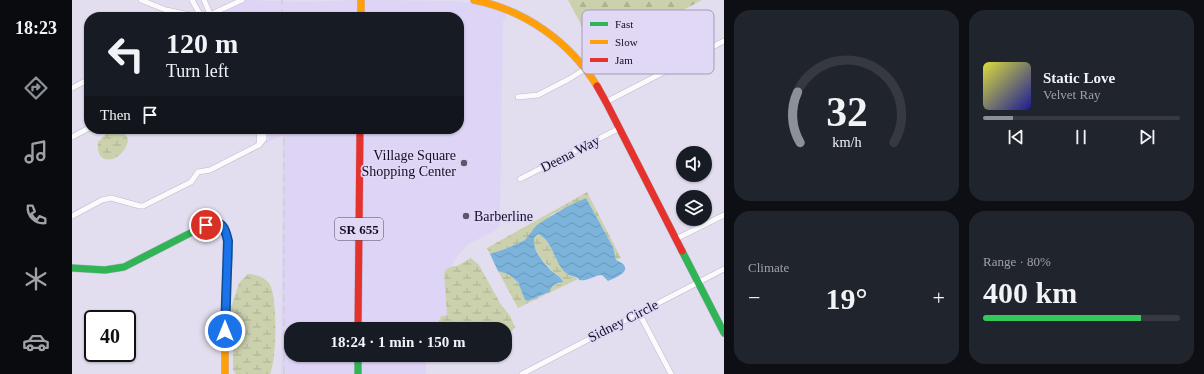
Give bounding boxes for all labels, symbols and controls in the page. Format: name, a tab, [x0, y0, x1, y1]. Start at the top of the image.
legend	[582, 10, 714, 74]
text: 18:23	[15, 18, 57, 38]
text: Fast	[615, 18, 633, 30]
icon: left	[100, 28, 152, 80]
text: 120 m	[166, 28, 238, 59]
text: Slow	[615, 36, 638, 48]
text: Jam	[615, 54, 633, 66]
text: Turn left	[166, 61, 229, 81]
text: Static Love	[1043, 70, 1115, 86]
icon: directions	[22, 74, 50, 102]
text: Velvet Ray	[1043, 87, 1100, 102]
text: 32	[826, 89, 867, 135]
icon: arrive	[139, 104, 161, 126]
text: Then	[100, 107, 131, 123]
icon: previous	[1005, 126, 1027, 148]
icon: pause	[1070, 126, 1092, 148]
icon: next	[1136, 126, 1158, 148]
street label: Deena Way	[538, 133, 602, 175]
text: km/h	[832, 134, 861, 150]
icon: music	[22, 138, 50, 166]
map controls	[676, 146, 712, 226]
button: sound	[676, 146, 712, 182]
place label: Village Square Shopping Center	[362, 148, 456, 179]
marker: Village Square Shopping Center	[459, 158, 469, 168]
button: layers	[676, 190, 712, 226]
icon: phone	[22, 201, 50, 229]
pin	[189, 208, 223, 242]
place label: Barberline	[474, 209, 533, 224]
marker: Barberline	[461, 211, 471, 221]
icon: arrive	[195, 214, 217, 236]
road number: SR 655	[335, 218, 383, 240]
text: Range · 80%	[983, 254, 1051, 269]
text: Climate	[748, 260, 789, 275]
icon: climate	[22, 265, 50, 293]
text: 400 km	[983, 276, 1077, 309]
text: 19°	[826, 282, 868, 315]
text: −	[748, 285, 760, 310]
text: +	[933, 285, 945, 310]
street label: Sidney Circle	[585, 297, 661, 345]
speed limit sign: 40	[84, 310, 136, 362]
position arrow	[204, 310, 246, 352]
icon: car	[22, 328, 50, 356]
text: 18:24 · 1 min · 150 m	[331, 334, 466, 350]

